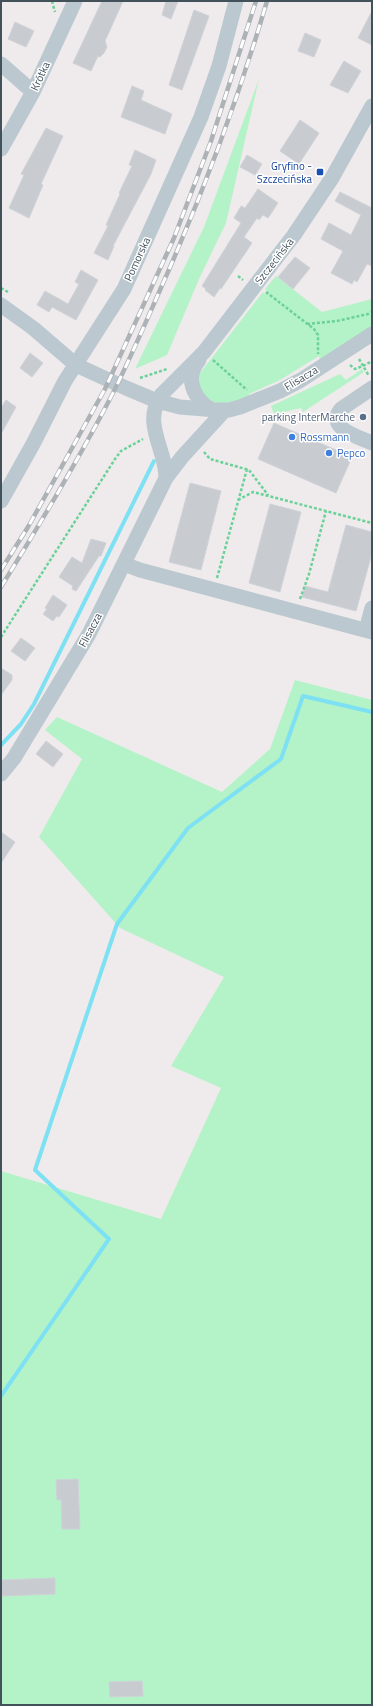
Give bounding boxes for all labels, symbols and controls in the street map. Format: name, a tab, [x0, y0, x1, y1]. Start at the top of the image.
street label: Krótka	[26, 58, 54, 93]
place label: Gryfino - Szczecińska	[257, 158, 312, 187]
marker: Gryfino - Szczecińska	[315, 167, 325, 177]
street label: Pomorska	[120, 234, 154, 284]
street label: Szczecińska	[251, 234, 298, 288]
street label: Flisacza	[281, 361, 321, 394]
place label: parking InterMarche	[262, 409, 355, 425]
marker: parking InterMarche	[358, 412, 368, 422]
place label: Rossmann	[300, 429, 349, 445]
marker: Rossmann	[287, 432, 297, 442]
place label: Pepco	[337, 445, 366, 461]
marker: Pepco	[324, 448, 334, 458]
street label: Flisacza	[74, 610, 106, 650]

